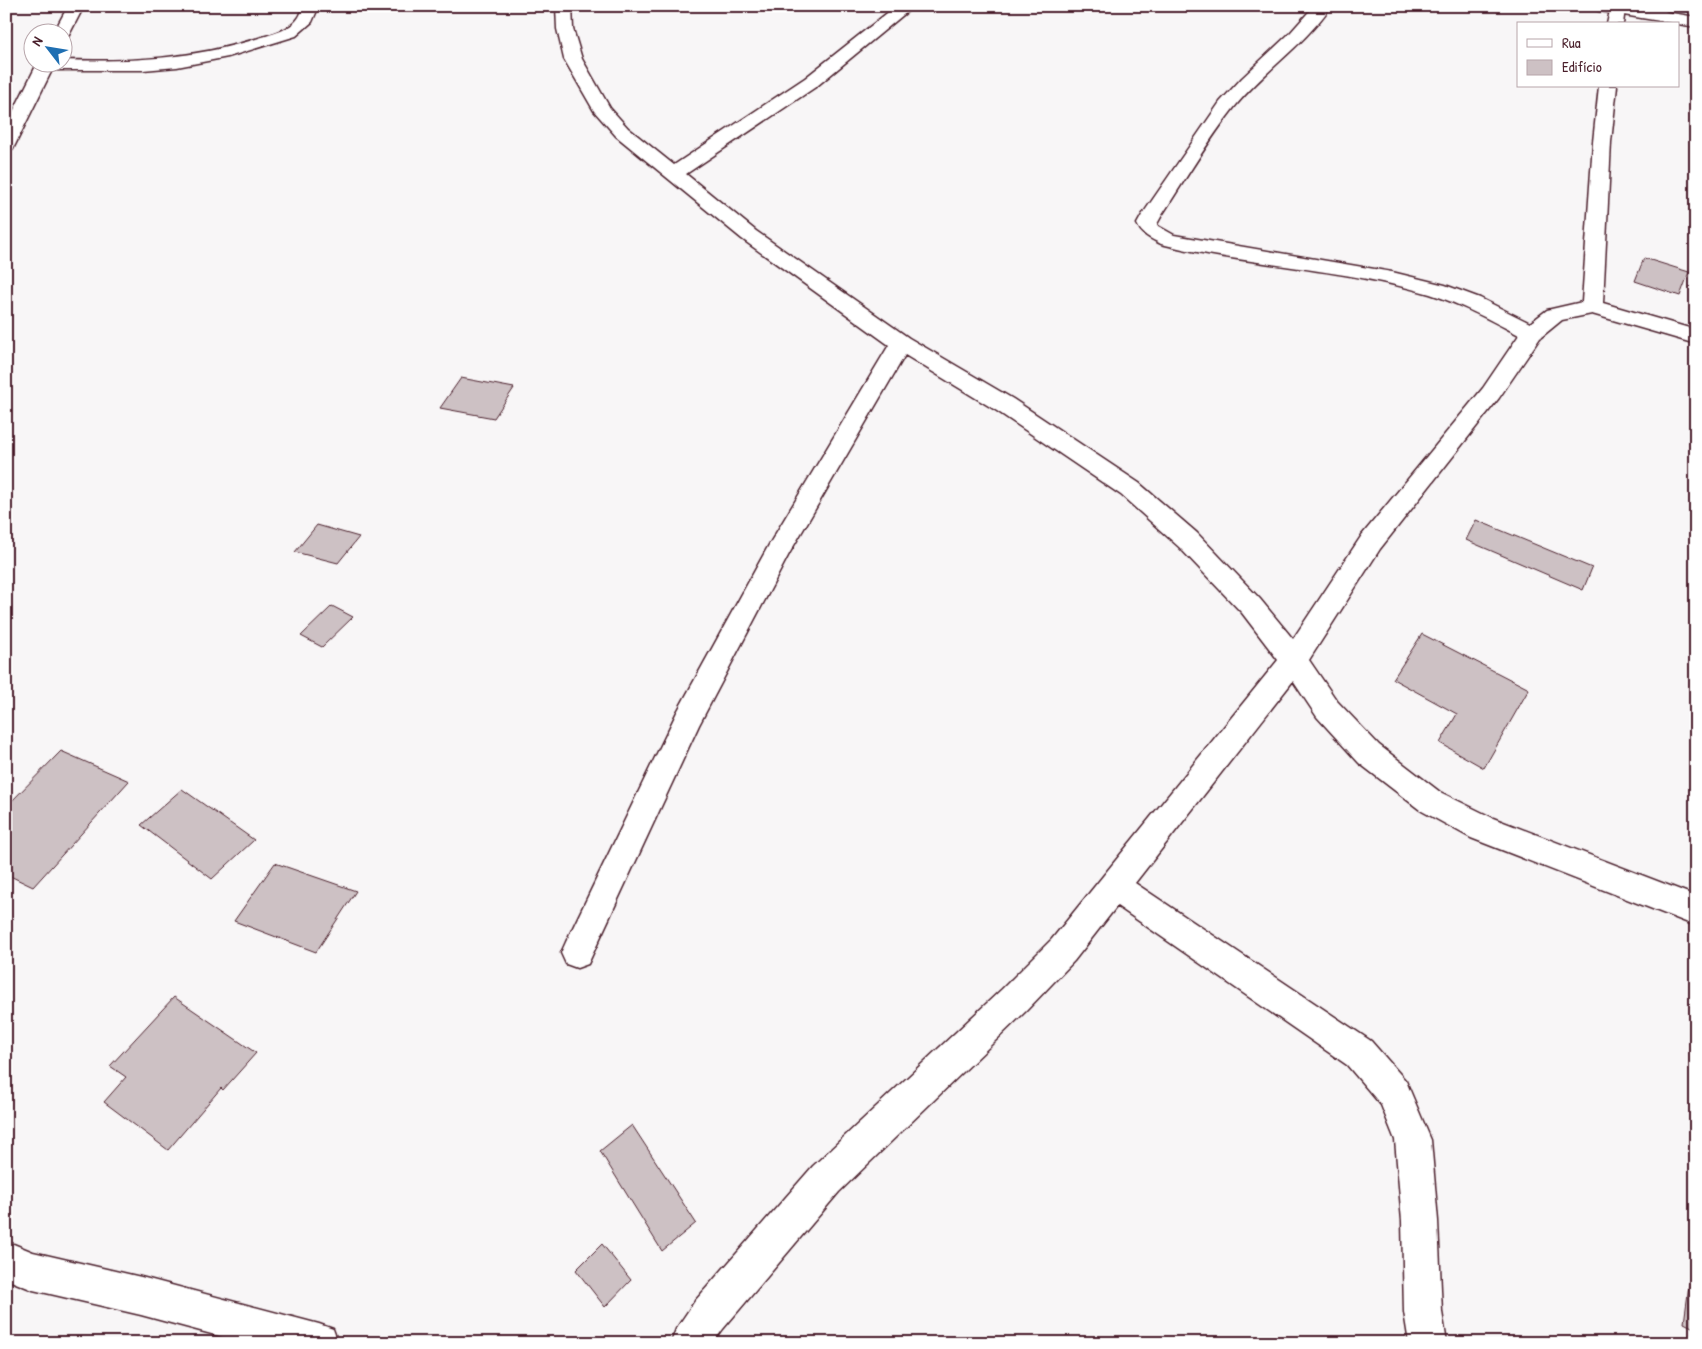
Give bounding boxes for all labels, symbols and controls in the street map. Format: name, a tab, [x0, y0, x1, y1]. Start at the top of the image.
north arrow	[22, 22, 72, 72]
legend	[1517, 22, 1680, 88]
text: N	[26, 32, 47, 49]
text: Rua	[1562, 32, 1581, 53]
text: Edifício	[1562, 56, 1602, 77]

